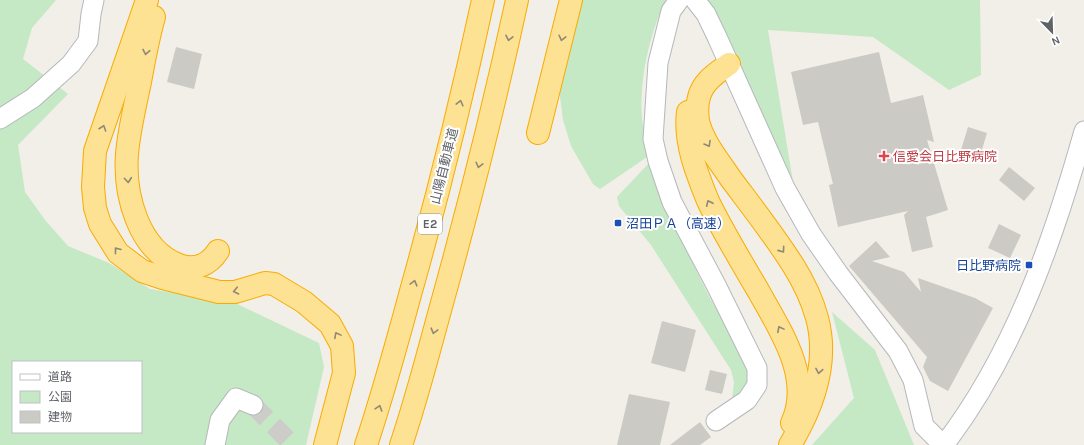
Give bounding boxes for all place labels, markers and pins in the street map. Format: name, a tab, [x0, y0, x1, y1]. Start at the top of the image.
place label: 信愛会日比野病院	[893, 149, 997, 164]
marker: 信愛会日比野病院	[878, 150, 890, 162]
place label: 沼田ＰＡ（高速）	[626, 216, 730, 231]
marker: 沼田ＰＡ（高速）	[613, 218, 623, 228]
place label: 日比野病院	[956, 258, 1021, 273]
marker: 日比野病院	[1024, 260, 1034, 270]

